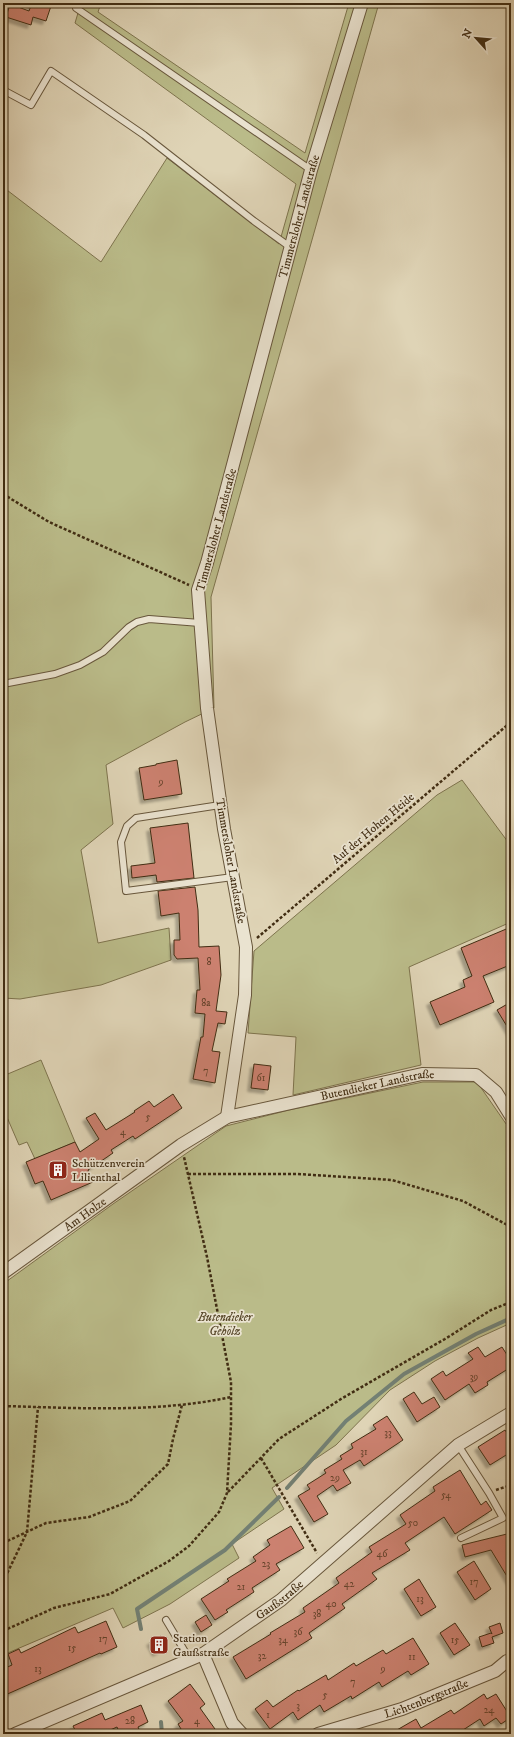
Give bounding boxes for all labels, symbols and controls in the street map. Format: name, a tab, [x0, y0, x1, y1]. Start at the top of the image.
north arrow	[456, 18, 496, 58]
text: N	[460, 27, 476, 41]
street label: Timmersloher Landstraße	[276, 153, 323, 280]
street label: Timmersloher Landstraße	[193, 467, 240, 593]
house number: 9	[158, 776, 164, 788]
street label: Auf der Hohen Heide	[329, 790, 417, 867]
street label: Timmersloher Landstraße	[212, 797, 249, 925]
house number: 8	[206, 956, 212, 968]
house number: 8a	[201, 997, 211, 1009]
house number: 7	[203, 1065, 209, 1077]
street label: Butendieker Landstraße	[319, 1067, 434, 1104]
house number: 61	[257, 1072, 266, 1084]
house number: 5	[146, 1111, 151, 1123]
house number: 4	[120, 1126, 126, 1138]
place label: Schützenverein Lilienthal	[72, 1156, 145, 1185]
building icon: Schützenverein Lilienthal	[47, 1159, 69, 1181]
street label: Am Holze	[61, 1194, 109, 1235]
park label: Butendieker Gehölz	[197, 1310, 254, 1339]
house number: 39	[470, 1371, 478, 1383]
house number: 33	[384, 1427, 392, 1439]
house number: 31	[360, 1446, 368, 1458]
house number: 29	[330, 1472, 340, 1484]
house number: 54	[441, 1489, 451, 1501]
house number: 50	[408, 1517, 418, 1529]
house number: 46	[377, 1548, 388, 1560]
house number: 23	[262, 1558, 271, 1570]
house number: 17	[470, 1576, 478, 1588]
street label: Gaußstraße	[253, 1577, 307, 1623]
house number: 42	[344, 1578, 354, 1590]
house number: 21	[237, 1581, 246, 1593]
house number: 13	[416, 1593, 424, 1605]
house number: 40	[325, 1598, 337, 1610]
house number: 38	[313, 1608, 321, 1620]
house number: 36	[294, 1626, 303, 1638]
place label: Station Gaußstraße	[173, 1631, 229, 1660]
house number: 17	[99, 1633, 107, 1645]
building icon: Station Gaußstraße	[148, 1634, 170, 1656]
house number: 34	[278, 1634, 288, 1646]
house number: 15	[451, 1634, 459, 1646]
house number: 15	[68, 1642, 76, 1654]
house number: 32	[258, 1650, 266, 1662]
house number: 11	[408, 1651, 416, 1663]
house number: 13	[34, 1663, 42, 1675]
house number: 9	[380, 1663, 386, 1675]
house number: 7	[350, 1676, 356, 1688]
street label: Lichtenbergstraße	[383, 1676, 471, 1722]
house number: 5	[323, 1689, 328, 1701]
house number: 3	[296, 1700, 300, 1712]
house number: 24	[484, 1704, 495, 1716]
house number: 1	[266, 1709, 270, 1721]
house number: 28	[125, 1715, 135, 1727]
house number: 4	[194, 1715, 200, 1727]

